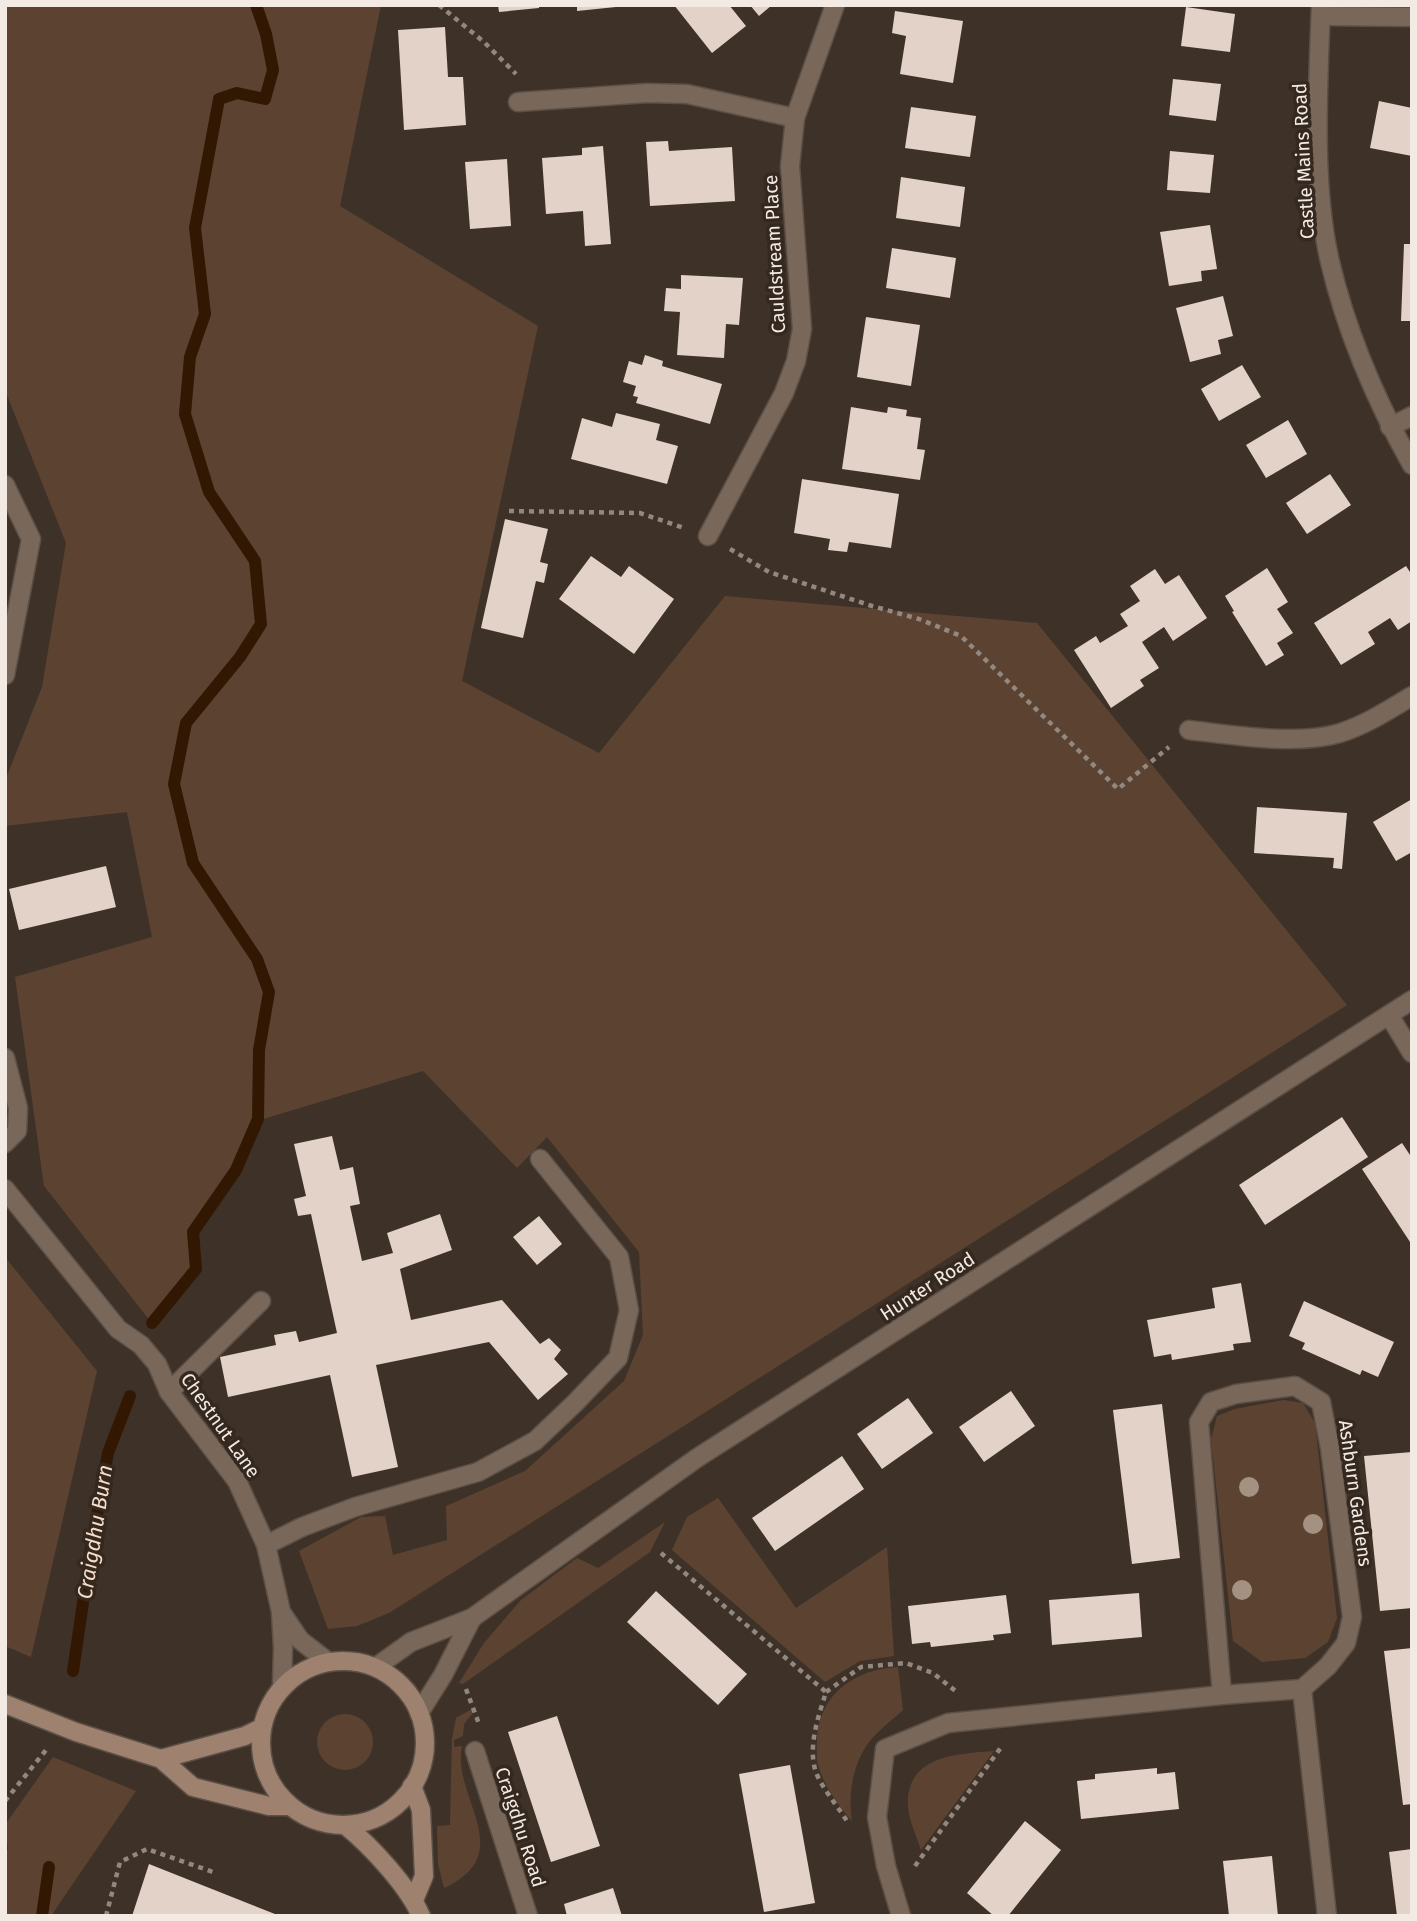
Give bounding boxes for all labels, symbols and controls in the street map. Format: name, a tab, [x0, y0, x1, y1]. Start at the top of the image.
street label: Castle Mains Road	[1288, 82, 1319, 240]
street label: Cauldstream Place	[759, 174, 790, 334]
street label: Hunter Road	[876, 1247, 979, 1326]
street label: Chestnut Lane	[176, 1368, 265, 1482]
street label: Ashburn Gardens	[1334, 1418, 1377, 1568]
water label: Craigdhu Burn	[72, 1463, 118, 1601]
street label: Craigdhu Road	[490, 1764, 551, 1890]

